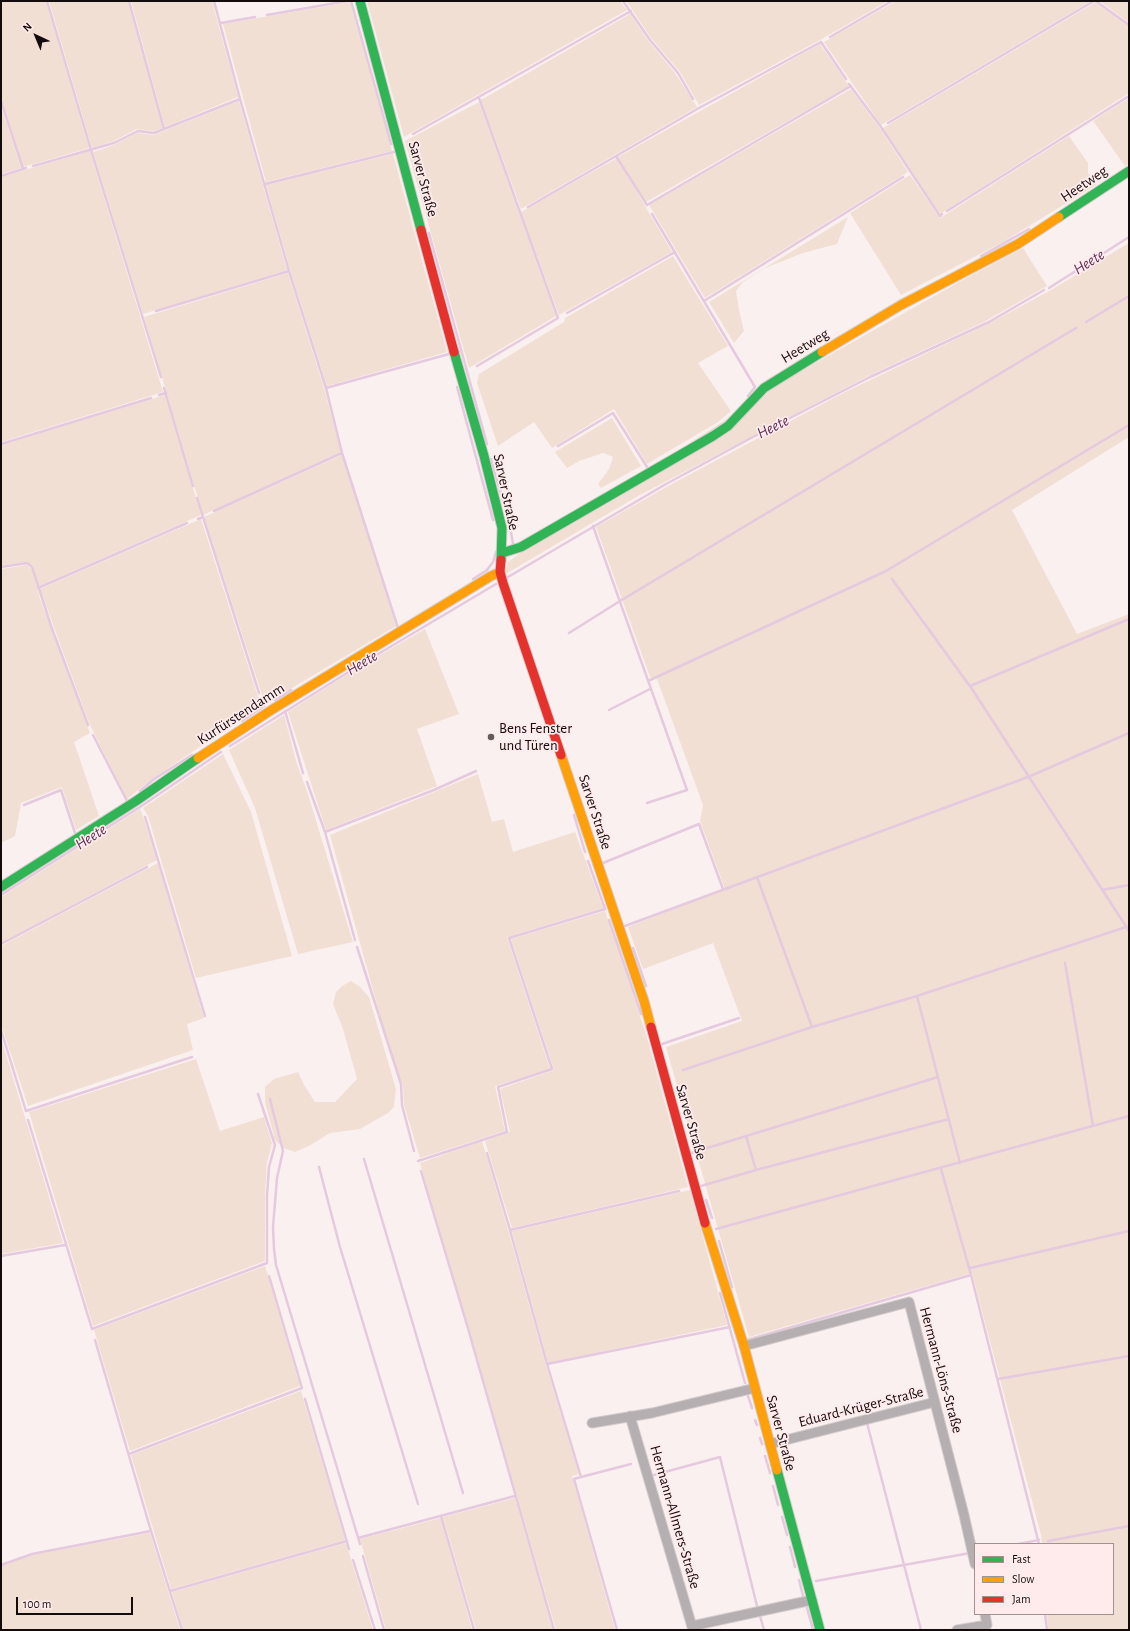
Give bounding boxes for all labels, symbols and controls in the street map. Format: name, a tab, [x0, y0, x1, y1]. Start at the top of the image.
north arrow	[16, 16, 56, 56]
text: N	[21, 20, 34, 34]
street label: Sarver Straße	[404, 139, 442, 219]
street label: Heetweg	[1057, 162, 1111, 206]
water label: Heete	[1070, 245, 1108, 279]
street label: Heetweg	[778, 325, 832, 367]
water label: Heete	[754, 411, 792, 443]
street label: Sarver Straße	[489, 452, 523, 532]
water label: Heete	[343, 646, 381, 680]
street label: Kurfürstendamm	[194, 679, 288, 749]
place label: Bens Fenster und Türen	[499, 719, 572, 754]
marker: Bens Fenster und Türen	[486, 732, 496, 742]
street label: Sarver Straße	[574, 772, 616, 852]
water label: Heete	[72, 820, 110, 854]
street label: Sarver Straße	[672, 1082, 710, 1162]
street label: Hermann-Löns-Straße	[916, 1305, 966, 1435]
street label: Eduard-Krüger-Straße	[797, 1383, 925, 1431]
street label: Sarver Straße	[762, 1393, 800, 1473]
street label: Hermann-Allmers-Straße	[646, 1443, 704, 1591]
legend	[974, 1543, 1114, 1615]
text: Fast	[1012, 1553, 1031, 1565]
text: Slow	[1012, 1573, 1034, 1585]
scale bar	[18, 1589, 135, 1615]
text: Jam	[1012, 1593, 1031, 1605]
text: 100 m	[23, 1598, 51, 1610]

